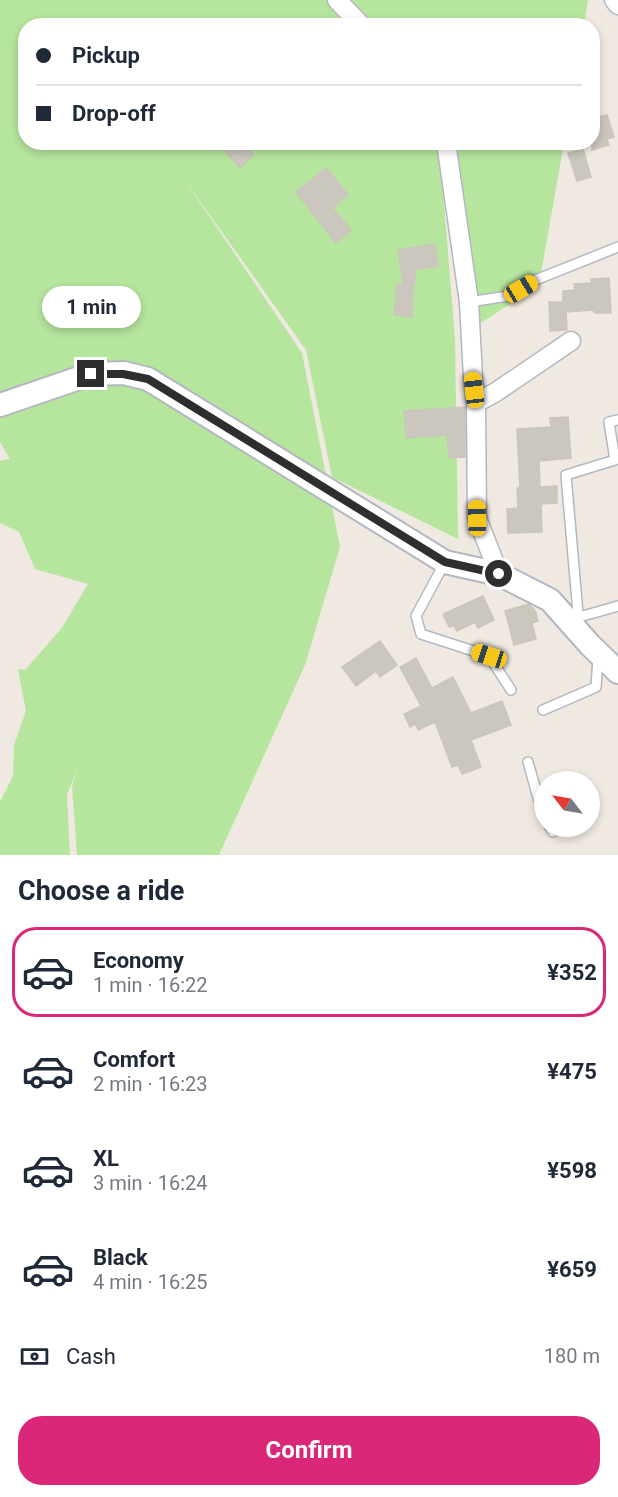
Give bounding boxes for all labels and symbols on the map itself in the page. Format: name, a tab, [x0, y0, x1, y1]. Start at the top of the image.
car	[501, 272, 541, 306]
callout: 1 min	[42, 287, 140, 329]
route end	[77, 360, 104, 387]
car	[463, 371, 485, 409]
car	[468, 500, 486, 536]
route start	[485, 560, 512, 587]
car	[469, 642, 509, 670]
north arrow	[534, 771, 600, 837]

